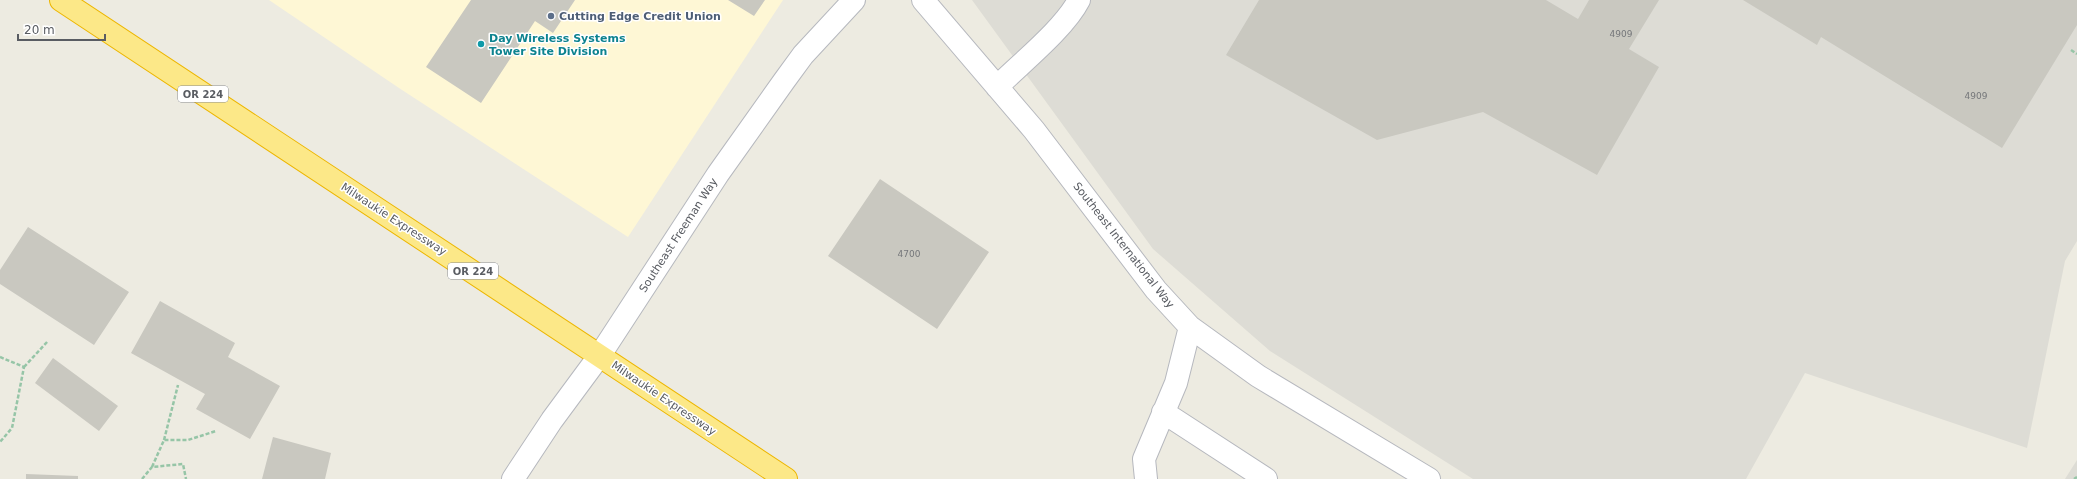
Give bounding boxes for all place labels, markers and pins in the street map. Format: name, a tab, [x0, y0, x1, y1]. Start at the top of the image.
place label: Cutting Edge Credit Union	[559, 10, 721, 23]
marker: Cutting Edge Credit Union	[546, 11, 556, 21]
place label: Day Wireless Systems Tower Site Division	[489, 32, 626, 58]
marker: Day Wireless Systems Tower Site Division	[476, 39, 486, 49]

